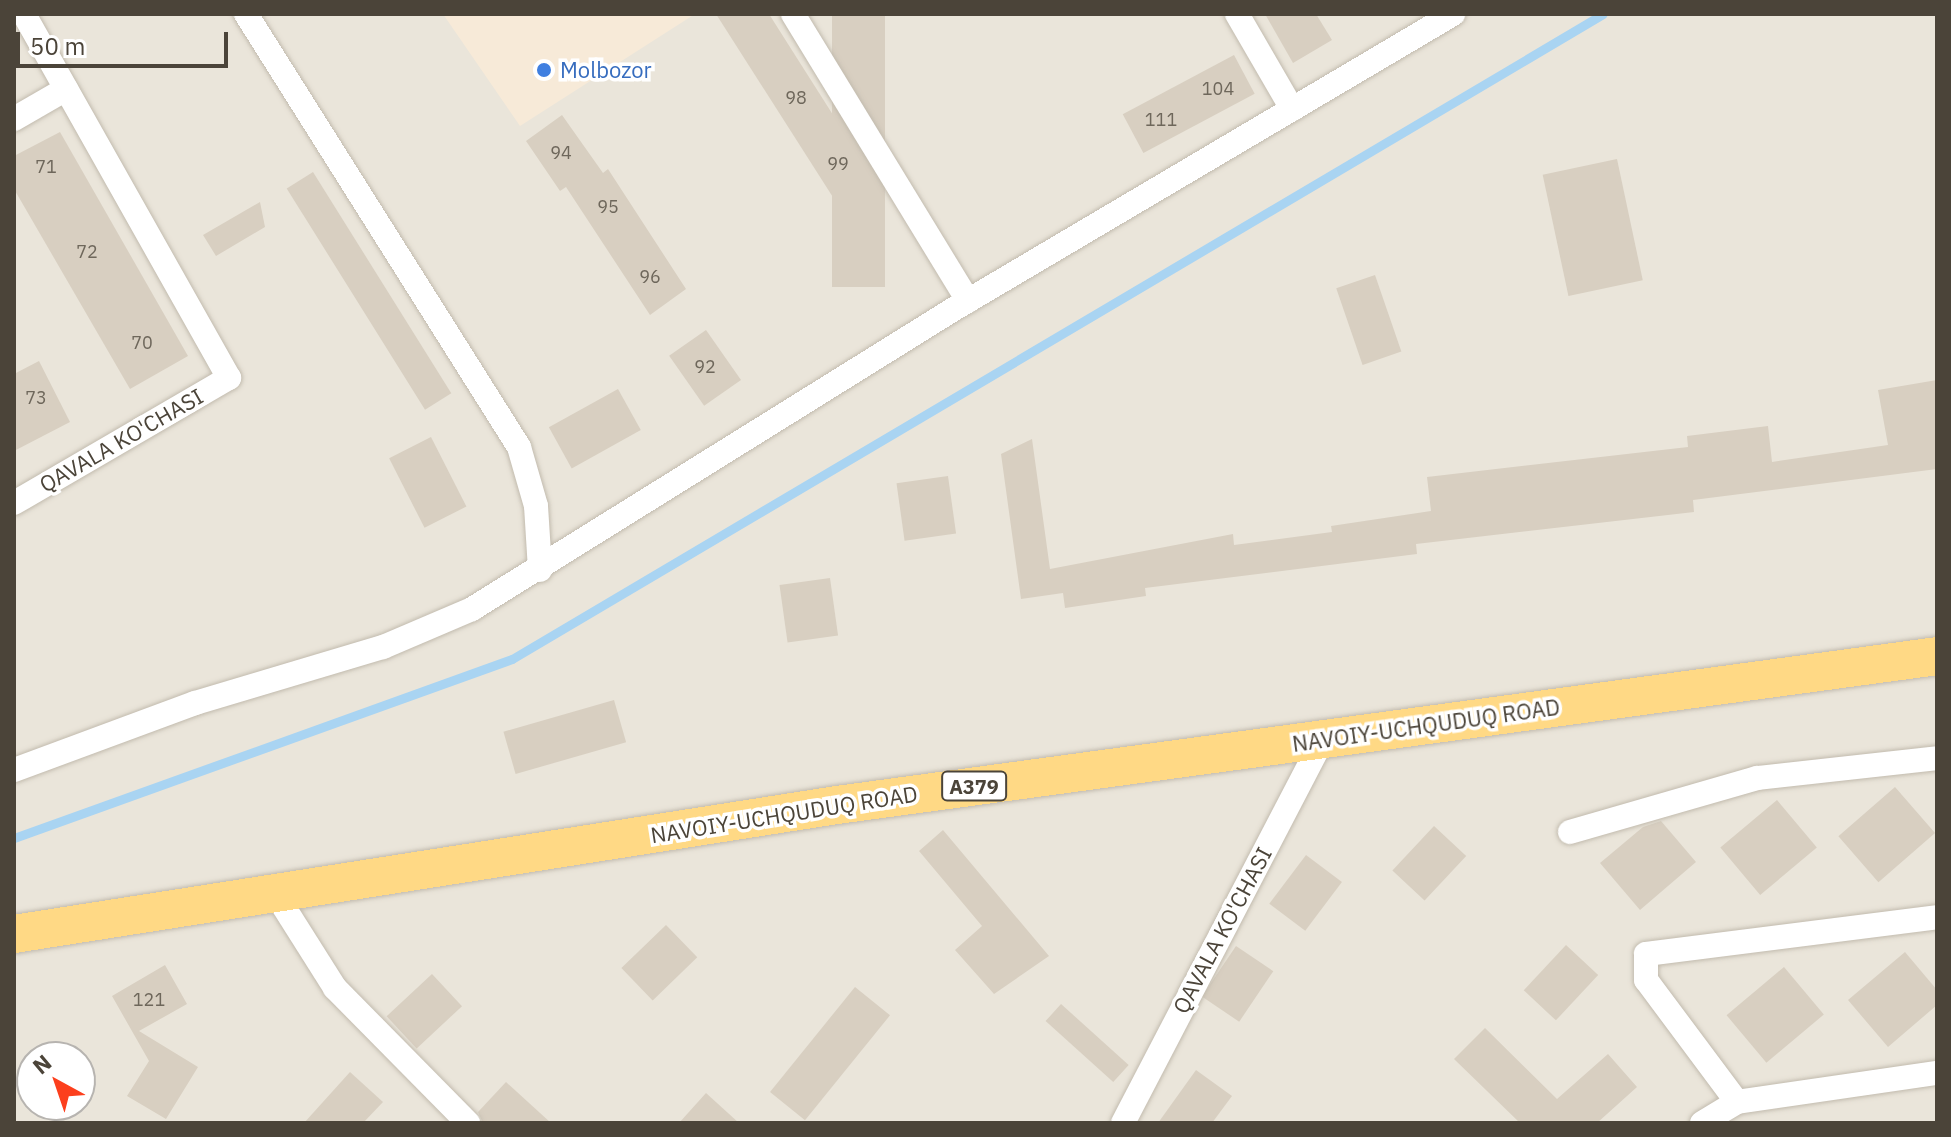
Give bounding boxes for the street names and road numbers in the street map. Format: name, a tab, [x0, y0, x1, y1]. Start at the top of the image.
street label: QAVALA KO'CHASI	[34, 382, 208, 498]
street label: NAVOIY-UCHQUDUQ ROAD	[1290, 693, 1562, 757]
road number: A379	[940, 770, 1008, 802]
street label: NAVOIY-UCHQUDUQ ROAD	[649, 780, 919, 848]
street label: QAVALA KO'CHASI	[1167, 842, 1277, 1018]

